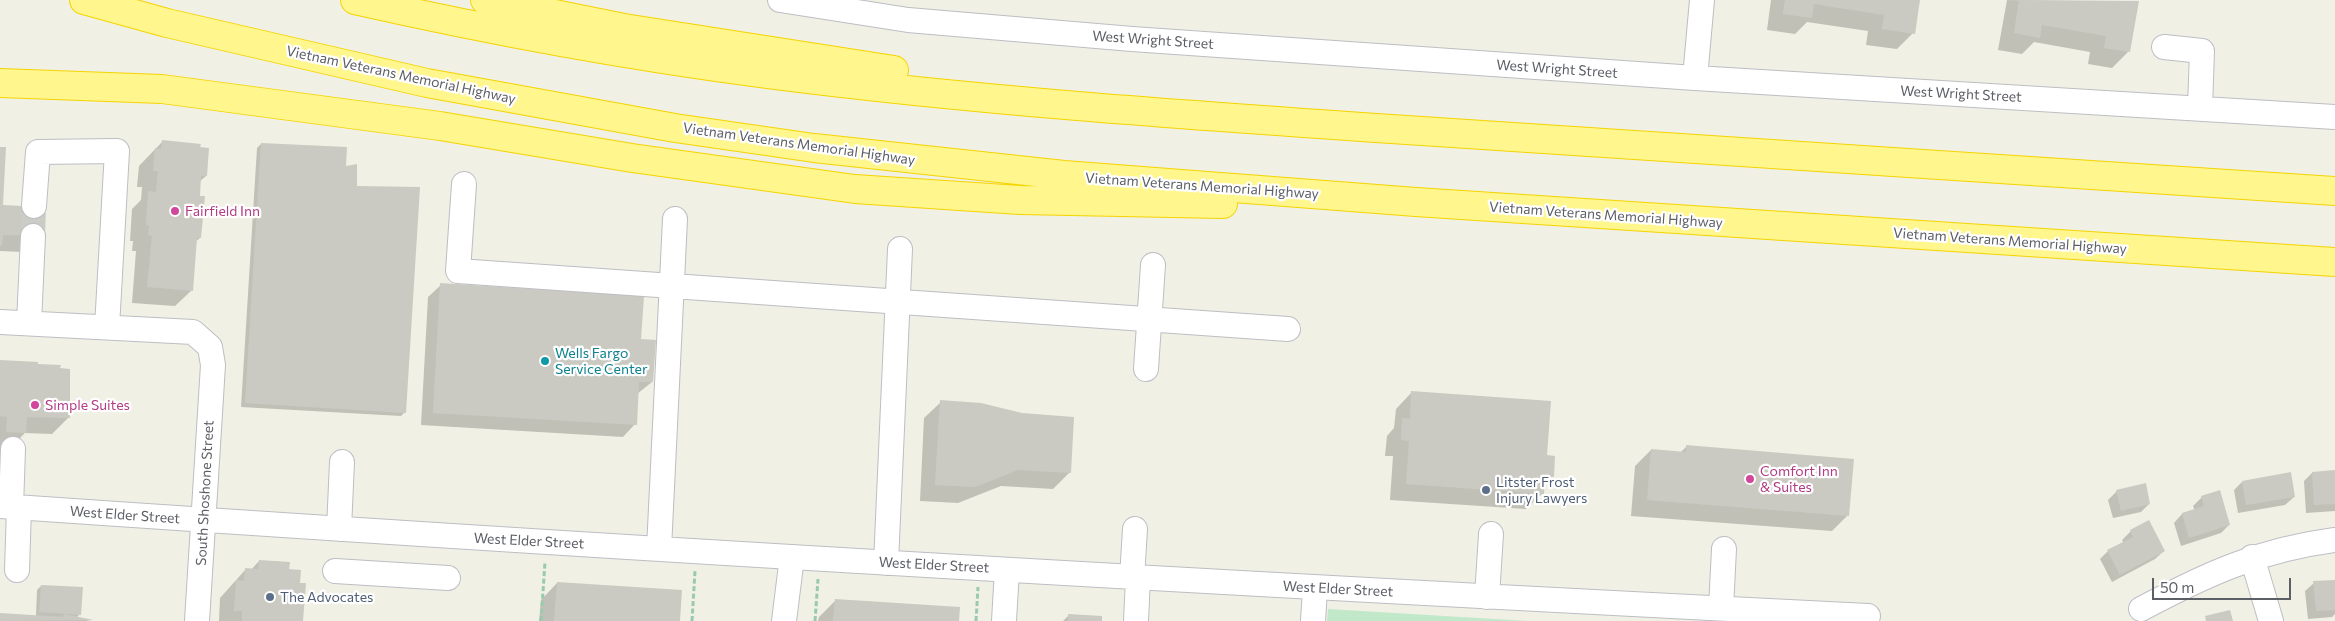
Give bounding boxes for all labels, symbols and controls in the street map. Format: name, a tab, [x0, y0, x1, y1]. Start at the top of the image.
street label: West Wright Street	[1092, 27, 1214, 53]
street label: Vietnam Veterans Memorial Highway	[285, 42, 517, 108]
street label: West Wright Street	[1496, 56, 1618, 82]
street label: West Wright Street	[1900, 82, 2022, 106]
street label: Vietnam Veterans Memorial Highway	[682, 119, 916, 169]
street label: Vietnam Veterans Memorial Highway	[1085, 169, 1319, 203]
street label: Vietnam Veterans Memorial Highway	[1489, 198, 1723, 232]
place label: Fairfield Inn	[185, 203, 260, 219]
marker: Fairfield Inn	[169, 205, 181, 217]
street label: Vietnam Veterans Memorial Highway	[1893, 224, 2127, 258]
place label: Wells Fargo Service Center	[555, 345, 648, 378]
marker: Wells Fargo Service Center	[539, 355, 551, 367]
place label: Simple Suites	[45, 397, 130, 413]
marker: Simple Suites	[29, 399, 41, 411]
street label: South Shoshone Street	[193, 420, 217, 566]
place label: Comfort Inn & Suites	[1760, 463, 1838, 496]
marker: Comfort Inn & Suites	[1744, 473, 1756, 485]
place label: Litster Frost Injury Lawyers	[1496, 474, 1587, 507]
marker: Litster Frost Injury Lawyers	[1480, 484, 1492, 496]
street label: West Elder Street	[69, 503, 181, 527]
street label: West Elder Street	[473, 530, 585, 552]
street label: West Elder Street	[878, 554, 990, 576]
scale bar	[2155, 568, 2294, 600]
street label: West Elder Street	[1282, 578, 1394, 600]
text: 50 m	[2160, 578, 2194, 596]
place label: The Advocates	[280, 589, 373, 605]
marker: The Advocates	[264, 591, 276, 603]

